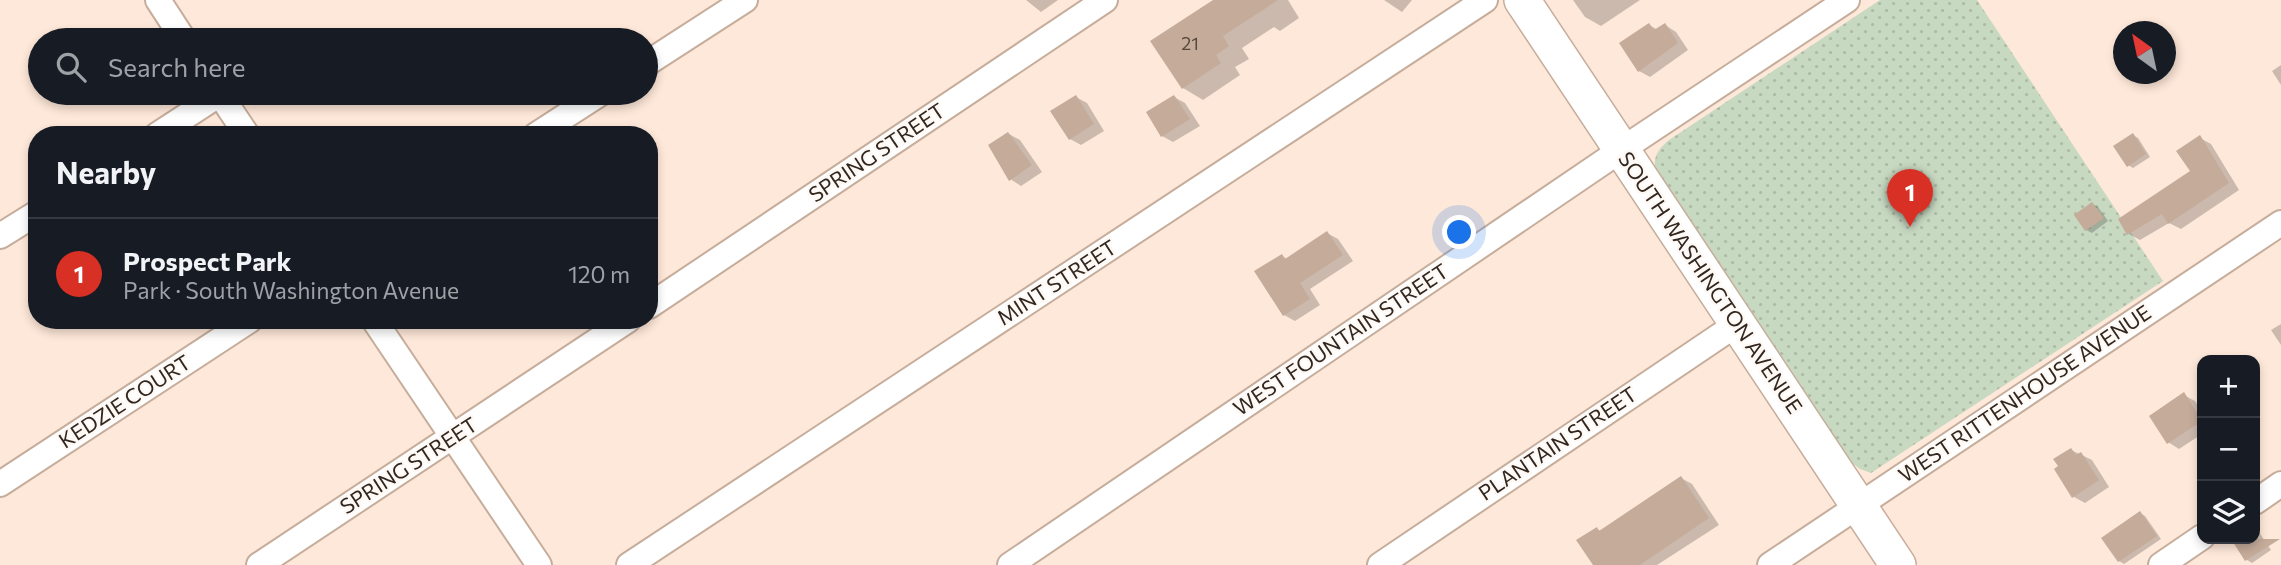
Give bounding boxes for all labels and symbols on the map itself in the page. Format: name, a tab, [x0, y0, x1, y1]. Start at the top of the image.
north arrow	[2113, 21, 2176, 84]
house number: 21	[1181, 32, 1199, 54]
street label: SPRING STREET	[803, 97, 949, 206]
street label: SOUTH WASHINGTON AVENUE	[1614, 146, 1808, 418]
pin: 1	[1887, 169, 1933, 227]
your location	[1442, 215, 1476, 249]
street label: MINT STREET	[992, 234, 1121, 330]
street label: WEST FOUNTAIN STREET	[1228, 257, 1452, 420]
street label: WEST RITTENHOUSE AVENUE	[1893, 299, 2155, 487]
street label: KEDZIE COURT	[54, 349, 195, 453]
street label: PLANTAIN STREET	[1473, 381, 1641, 505]
street label: SPRING STREET	[335, 411, 482, 518]

